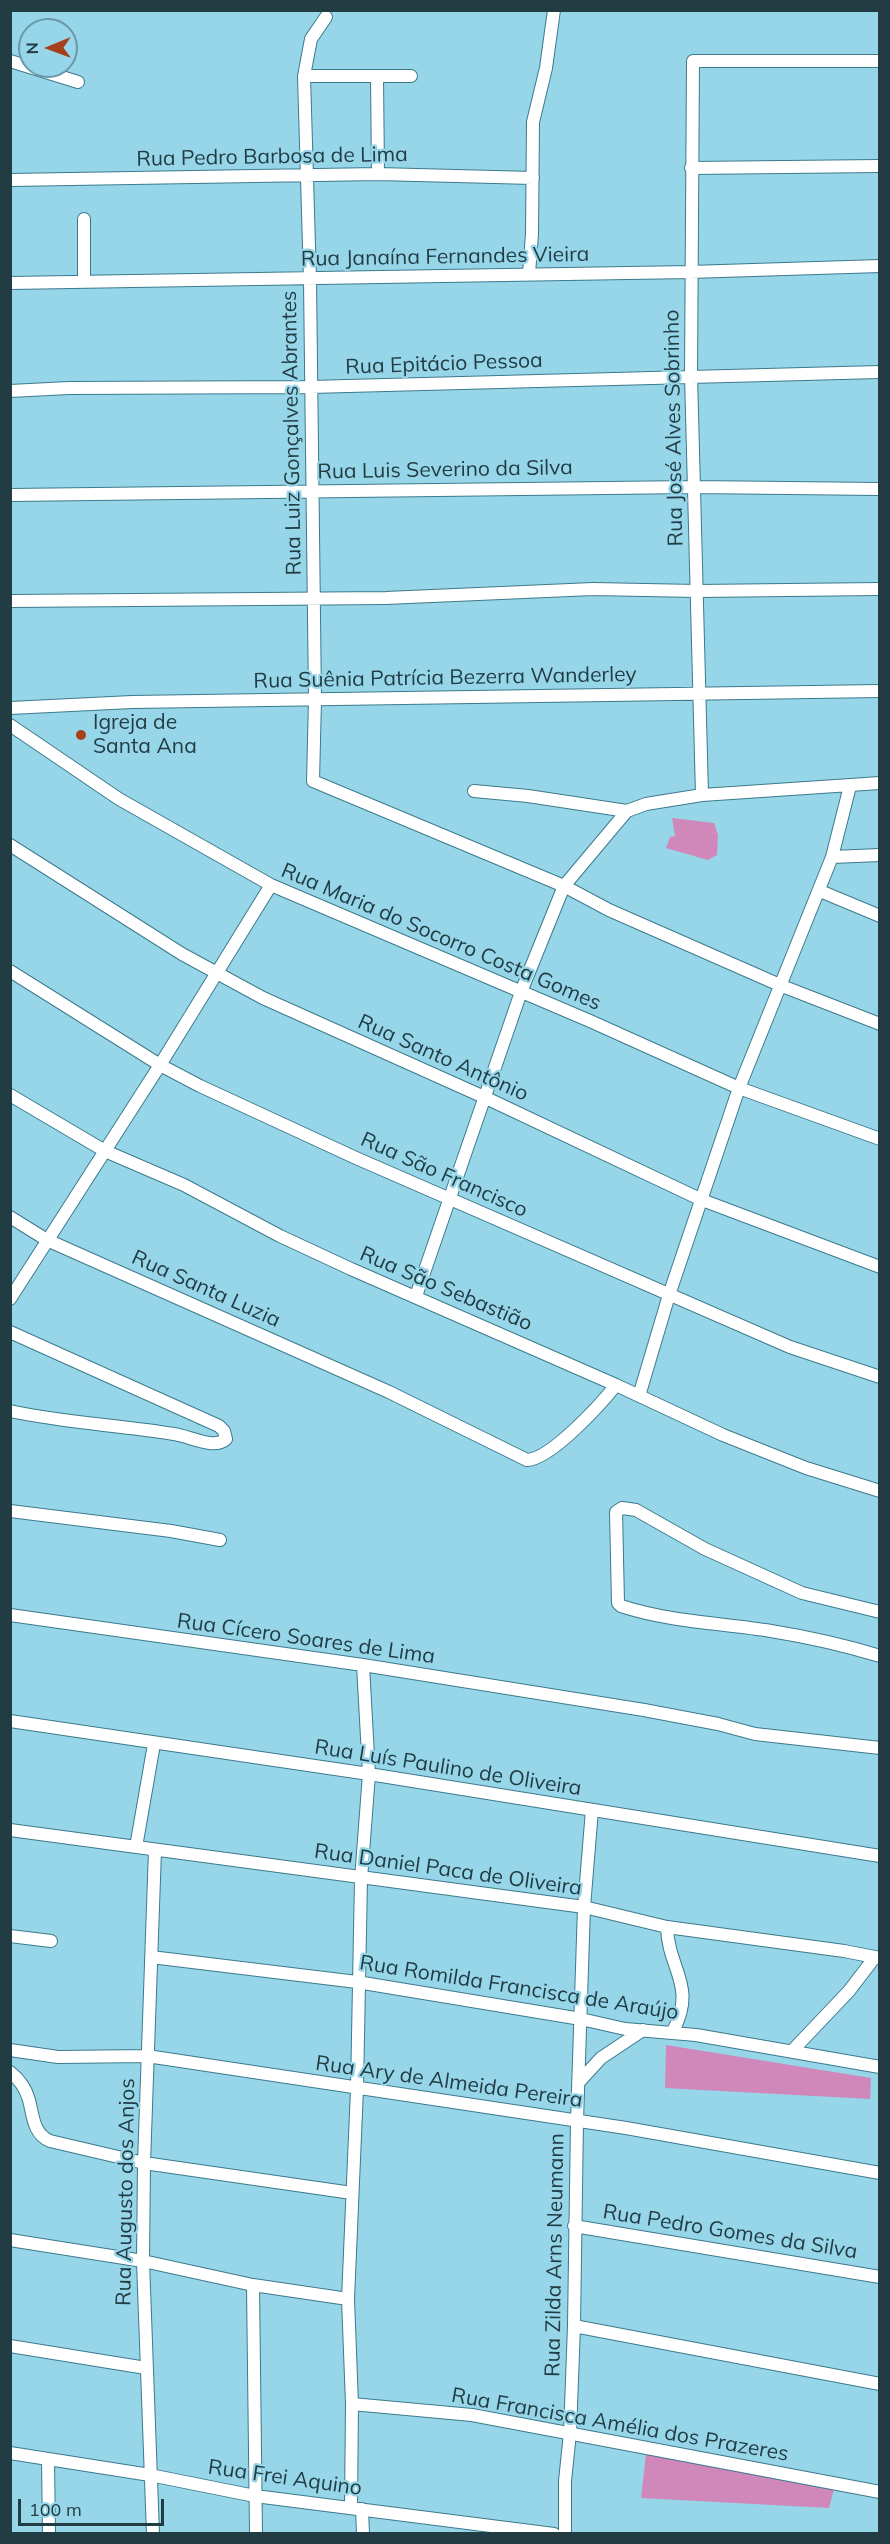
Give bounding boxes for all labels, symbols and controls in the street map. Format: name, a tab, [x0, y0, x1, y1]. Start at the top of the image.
north arrow	[18, 18, 78, 78]
text: N	[22, 42, 42, 54]
street label: Rua Pedro Barbosa de Lima	[136, 142, 408, 172]
street label: Rua Janaína Fernandes Vieira	[301, 242, 589, 272]
street label: Rua Luiz Gonçalves Abrantes	[277, 290, 307, 576]
street label: Rua José Alves Sobrinho	[659, 309, 689, 547]
street label: Rua Epitácio Pessoa	[345, 348, 543, 380]
street label: Rua Luis Severino da Silva	[317, 455, 573, 485]
street label: Rua Suênia Patrícia Bezerra Wanderley	[253, 662, 637, 694]
place label: Igreja de Santa Ana	[93, 710, 197, 760]
marker: Igreja de Santa Ana	[74, 728, 88, 742]
street label: Rua Maria do Socorro Costa Gomes	[277, 858, 605, 1016]
street label: Rua Santo Antônio	[354, 1009, 532, 1107]
street label: Rua São Francisco	[357, 1127, 531, 1223]
street label: Rua São Sebastião	[356, 1241, 536, 1337]
street label: Rua Santa Luzia	[128, 1245, 284, 1333]
street label: Rua Cícero Soares de Lima	[175, 1608, 437, 1670]
street label: Rua Luís Paulino de Oliveira	[313, 1734, 583, 1802]
street label: Rua Daniel Paca de Oliveira	[313, 1839, 583, 1901]
street label: Rua Romilda Francisca de Araújo	[358, 1950, 680, 2026]
street label: Rua Ary de Almeida Pereira	[314, 2051, 584, 2113]
street label: Rua Augusto dos Anjos	[111, 2078, 141, 2306]
street label: Rua Zilda Arns Neumann	[540, 2133, 570, 2377]
street label: Rua Pedro Gomes da Silva	[601, 2199, 859, 2265]
street label: Rua Francisca Amélia dos Prazeres	[449, 2383, 791, 2467]
street label: Rua Frei Aquino	[206, 2455, 364, 2501]
scale bar	[21, 2487, 166, 2525]
text: 100 m	[29, 2498, 82, 2521]

